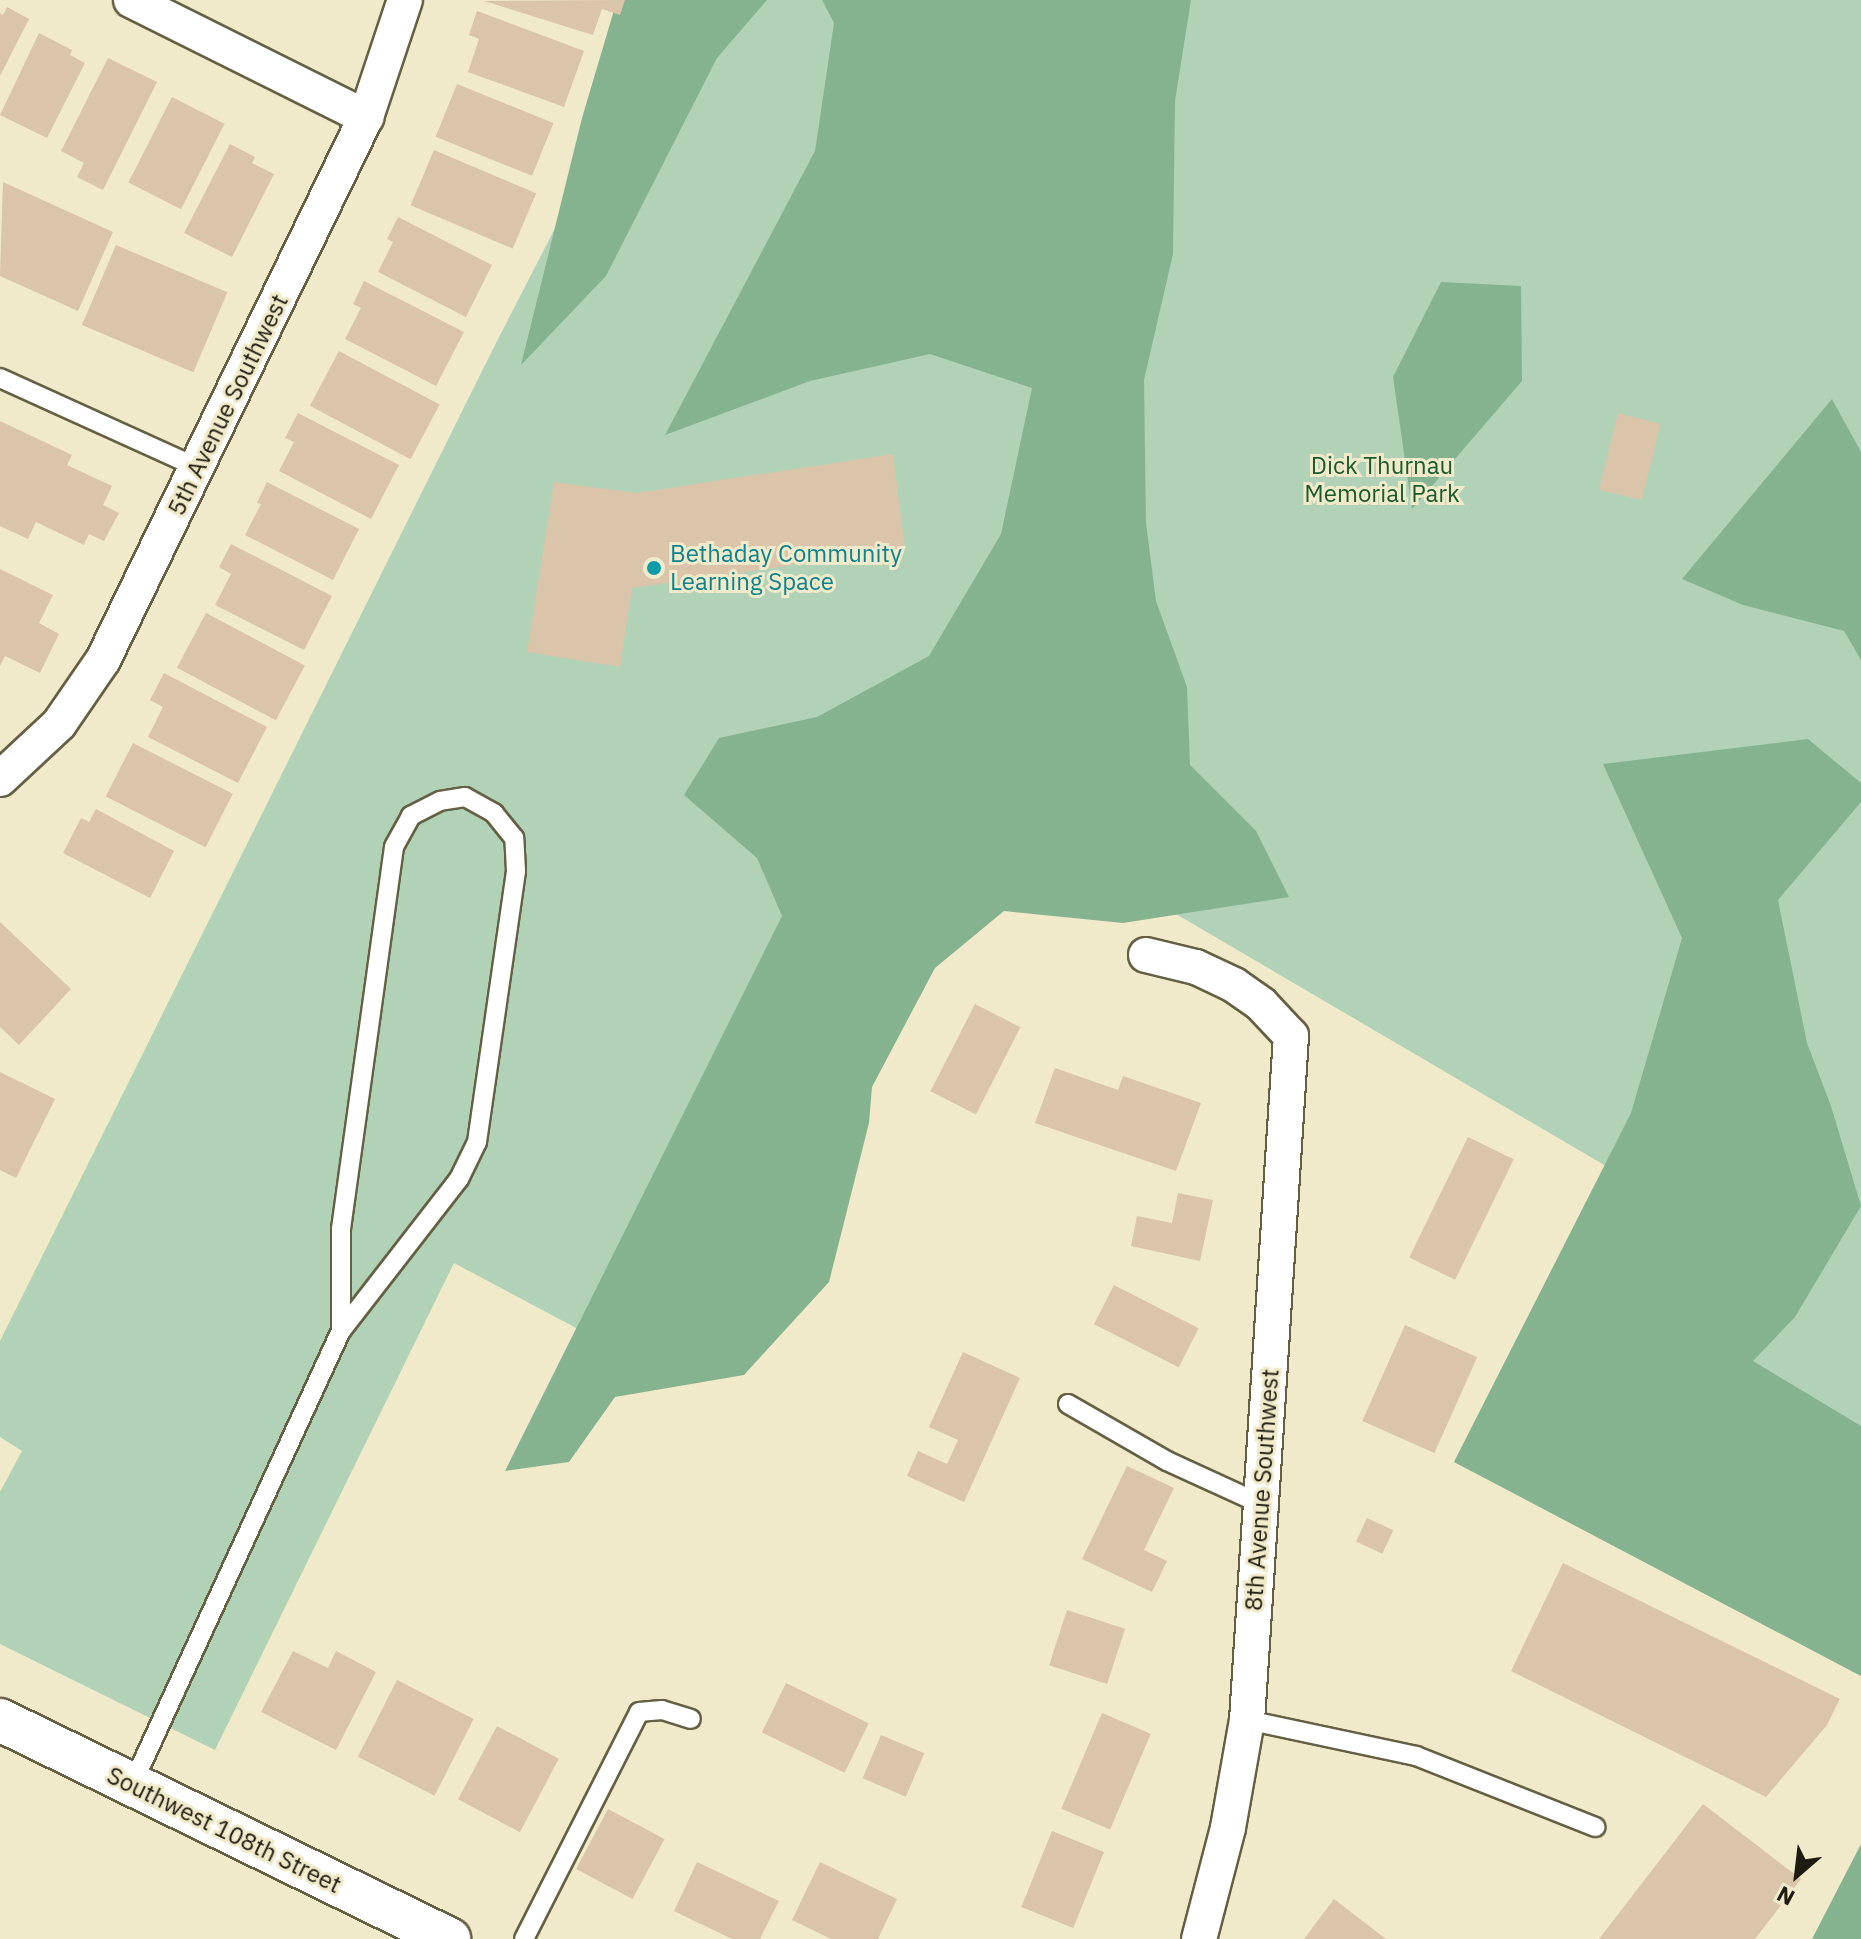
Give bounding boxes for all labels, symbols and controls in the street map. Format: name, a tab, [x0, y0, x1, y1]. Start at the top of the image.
street label: 5th Avenue Southwest	[162, 290, 294, 520]
park label: Dick Thurnau Memorial Park	[1304, 452, 1460, 508]
place label: Bethaday Community Learning Space	[670, 540, 902, 596]
marker: Bethaday Community Learning Space	[645, 559, 663, 577]
street label: 8th Avenue Southwest	[1239, 1368, 1285, 1612]
street label: Southwest 108th Street	[102, 1761, 346, 1899]
north arrow	[1757, 1835, 1837, 1915]
text: N	[1772, 1880, 1799, 1913]

